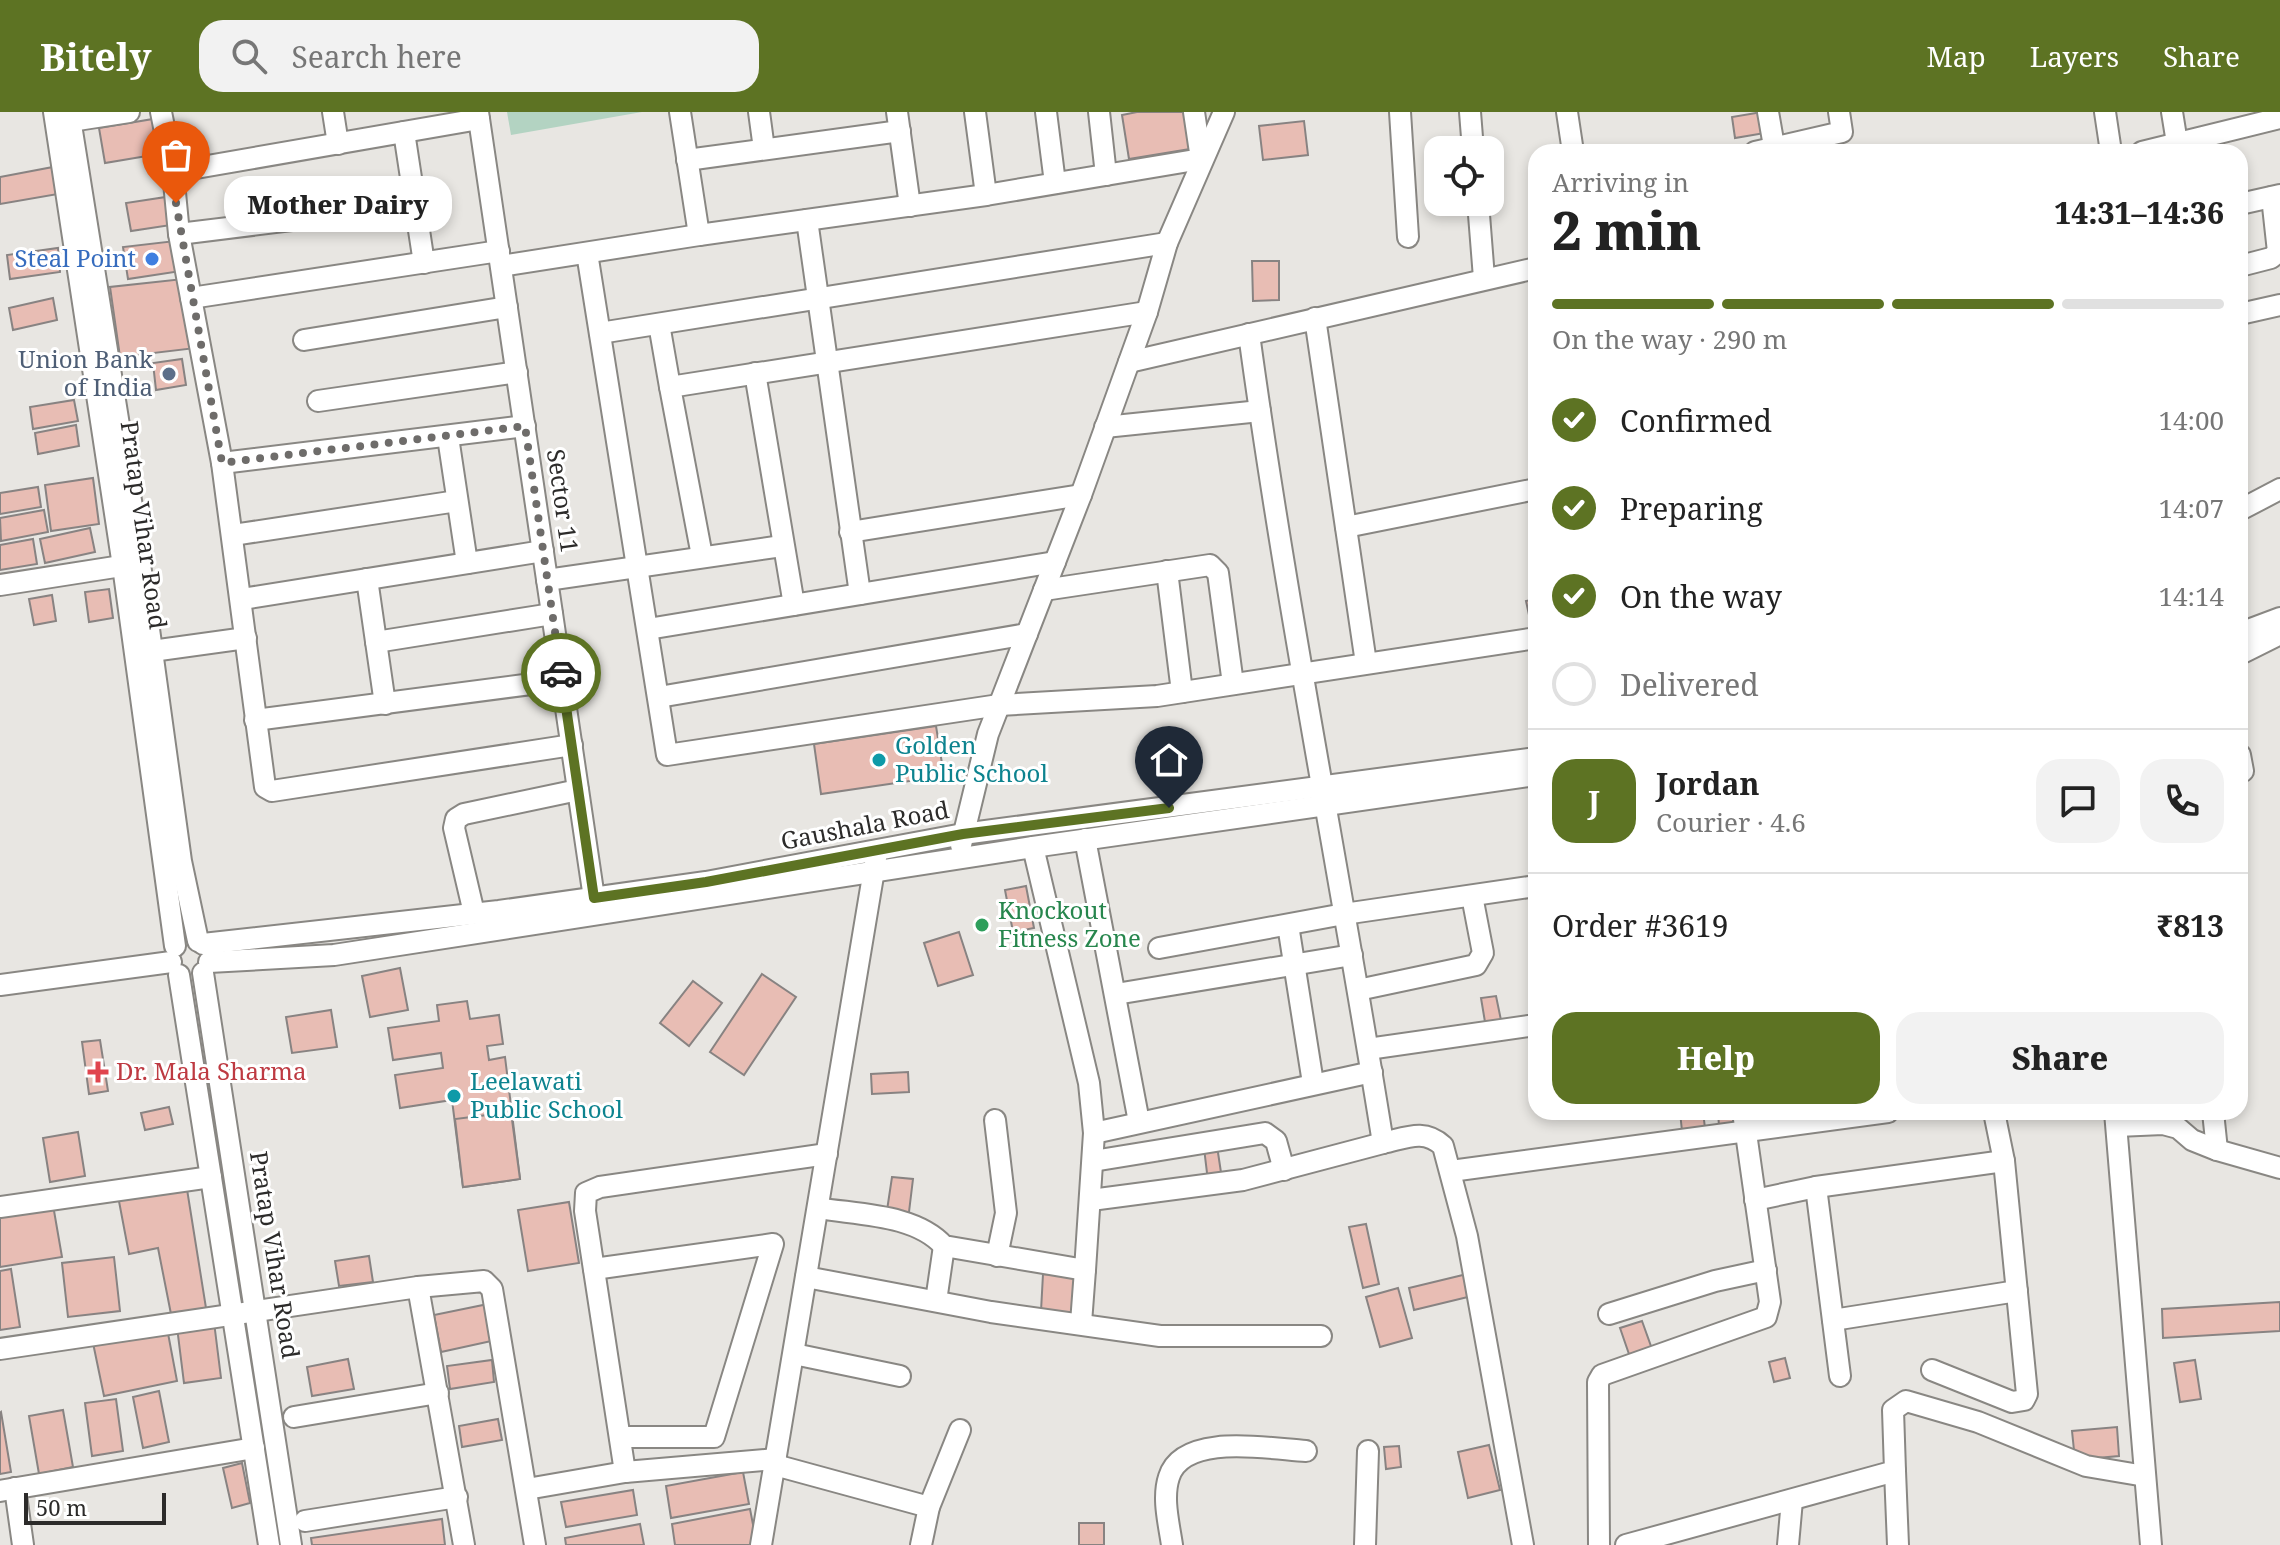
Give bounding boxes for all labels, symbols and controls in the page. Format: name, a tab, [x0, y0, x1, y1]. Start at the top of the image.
search box	[199, 20, 759, 92]
text: Bitely	[40, 30, 151, 82]
icon: search	[227, 34, 271, 78]
text: Search here	[291, 36, 462, 77]
text: Map	[1927, 37, 1986, 75]
text: Layers	[2030, 37, 2119, 75]
text: Share	[2163, 37, 2240, 75]
pin	[142, 121, 210, 203]
icon: bag	[154, 133, 198, 177]
map controls	[1424, 136, 1504, 216]
button: locate	[1424, 136, 1504, 216]
text: Arriving in	[1552, 164, 1689, 200]
callout: Mother Dairy	[224, 175, 452, 231]
text: Mother Dairy	[247, 186, 429, 222]
text: 14:31–14:36	[2054, 192, 2224, 233]
text: 2 min	[1552, 194, 1701, 265]
place label: Steal Point	[15, 241, 136, 274]
marker: Steal Point	[143, 250, 161, 268]
text: On the way · 290 m	[1552, 321, 1787, 357]
place label: Union Bank of India	[18, 342, 154, 403]
marker: Union Bank of India	[160, 365, 178, 383]
icon: check	[1552, 398, 1596, 442]
text: Confirmed	[1620, 400, 1772, 441]
text: 14:00	[2158, 402, 2224, 438]
street label: Pratap Vihar Road	[114, 419, 175, 631]
street label: Sector 11	[540, 447, 587, 555]
icon: check	[1552, 486, 1596, 530]
text: Preparing	[1620, 488, 1763, 529]
text: 14:07	[2158, 490, 2224, 526]
icon: check	[1552, 574, 1596, 618]
text: On the way	[1620, 576, 1782, 617]
text: 14:14	[2158, 578, 2224, 614]
courier	[521, 633, 601, 713]
icon: car	[539, 651, 583, 695]
text: Delivered	[1620, 664, 1759, 705]
pin	[1135, 726, 1203, 808]
place label: Golden Public School	[895, 728, 1048, 789]
icon: home	[1147, 738, 1191, 782]
marker: Golden Public School	[870, 751, 888, 769]
button: chat	[2036, 759, 2120, 843]
button: phone	[2140, 759, 2224, 843]
text: Jordan	[1656, 763, 1759, 804]
text: J	[1588, 781, 1600, 822]
street label: Gaushala Road	[778, 792, 952, 857]
text: Courier · 4.6	[1656, 804, 1806, 840]
place label: Knockout Fitness Zone	[998, 893, 1141, 954]
text: Order #3619	[1552, 905, 1729, 946]
text: ₹813	[2156, 905, 2224, 946]
marker: Knockout Fitness Zone	[973, 916, 991, 934]
button: Help	[1552, 1012, 1880, 1104]
button: Share	[1896, 1012, 2224, 1104]
place label: Dr. Mala Sharma	[116, 1054, 306, 1087]
marker: Dr. Mala Sharma	[87, 1061, 109, 1083]
place label: Leelawati Public School	[470, 1064, 623, 1125]
marker: Leelawati Public School	[445, 1087, 463, 1105]
street label: Pratap Vihar Road	[243, 1149, 308, 1361]
scale bar	[24, 1489, 166, 1525]
text: 50 m	[36, 1492, 87, 1522]

